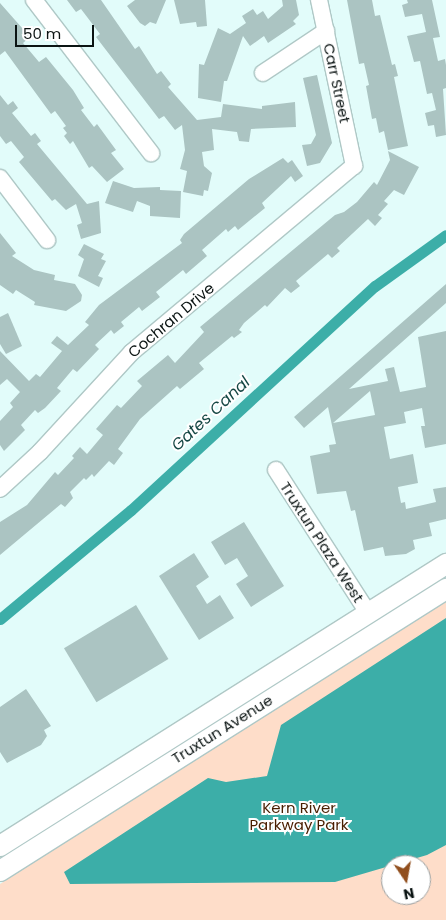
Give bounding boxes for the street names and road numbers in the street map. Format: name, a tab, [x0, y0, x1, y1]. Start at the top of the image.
street label: Carr Street	[320, 42, 354, 124]
street label: Cochran Drive	[124, 279, 218, 361]
street label: Truxtun Plaza West	[276, 478, 368, 606]
street label: Truxtun Avenue	[168, 691, 276, 767]

